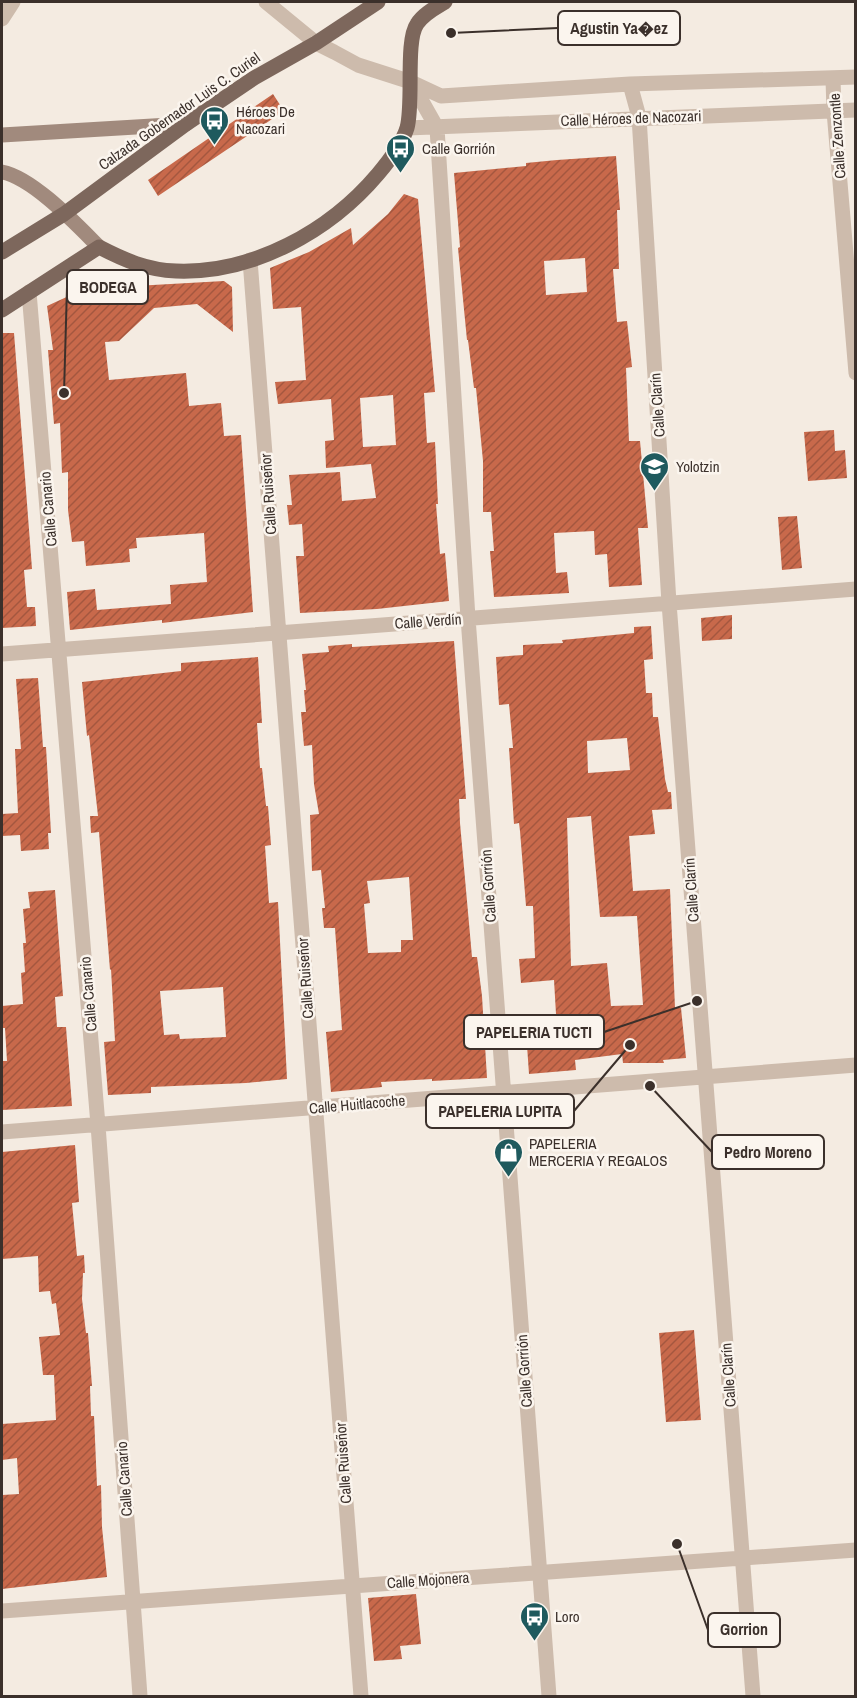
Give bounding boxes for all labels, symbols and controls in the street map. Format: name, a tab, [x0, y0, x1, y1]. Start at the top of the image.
callout: Agustin Ya�ez	[558, 11, 680, 45]
text: Agustin Ya�ez	[570, 17, 668, 39]
street label: Calzada Gobernador Luis C. Curiel	[94, 47, 264, 175]
street label: Calle Zenzontle	[824, 92, 850, 179]
place label: Héroes De Nacozari	[236, 101, 295, 139]
bus stop icon: Héroes De Nacozari	[199, 104, 231, 146]
street label: Calle Héroes de Nacozari	[560, 105, 702, 131]
bus stop icon: Calle Gorrión	[385, 132, 417, 174]
place label: Calle Gorrión	[422, 138, 495, 159]
callout: BODEGA	[67, 270, 148, 304]
text: BODEGA	[79, 276, 137, 298]
street label: Calle Clarín	[644, 372, 670, 438]
school or university icon: Yolotzin	[639, 450, 671, 492]
street label: Calle Ruiseñor	[255, 453, 281, 535]
place label: Yolotzin	[676, 456, 719, 477]
street label: Calle Canario	[34, 470, 62, 547]
street label: Calle Verdín	[394, 608, 462, 634]
street label: Calle Gorrión	[475, 849, 501, 923]
street label: Calle Clarín	[678, 857, 704, 923]
street label: Calle Ruiseñor	[292, 937, 318, 1019]
street label: Calle Canario	[74, 955, 102, 1032]
callout: PAPELERIA TUCTI	[464, 1015, 604, 1049]
text: PAPELERIA TUCTI	[476, 1021, 592, 1043]
street label: Calle Huitlacoche	[308, 1089, 406, 1119]
callout: PAPELERIA LUPITA	[426, 1094, 574, 1128]
text: PAPELERIA LUPITA	[438, 1100, 562, 1122]
place label: PAPELERIA MERCERIA Y REGALOS	[529, 1133, 667, 1171]
callout: Pedro Moreno	[712, 1135, 824, 1169]
shop icon: PAPELERIA MERCERIA Y REGALOS	[492, 1136, 524, 1178]
text: Pedro Moreno	[724, 1141, 812, 1163]
street label: Calle Gorrión	[511, 1334, 537, 1408]
street label: Calle Clarín	[715, 1342, 741, 1408]
street label: Calle Ruiseñor	[330, 1422, 356, 1504]
street label: Calle Canario	[111, 1441, 137, 1517]
street label: Calle Mojonera	[386, 1567, 470, 1593]
bus stop icon: Loro	[518, 1600, 550, 1642]
place label: Loro	[555, 1606, 580, 1627]
callout: Gorrion	[708, 1613, 780, 1647]
text: Gorrion	[720, 1618, 768, 1640]

